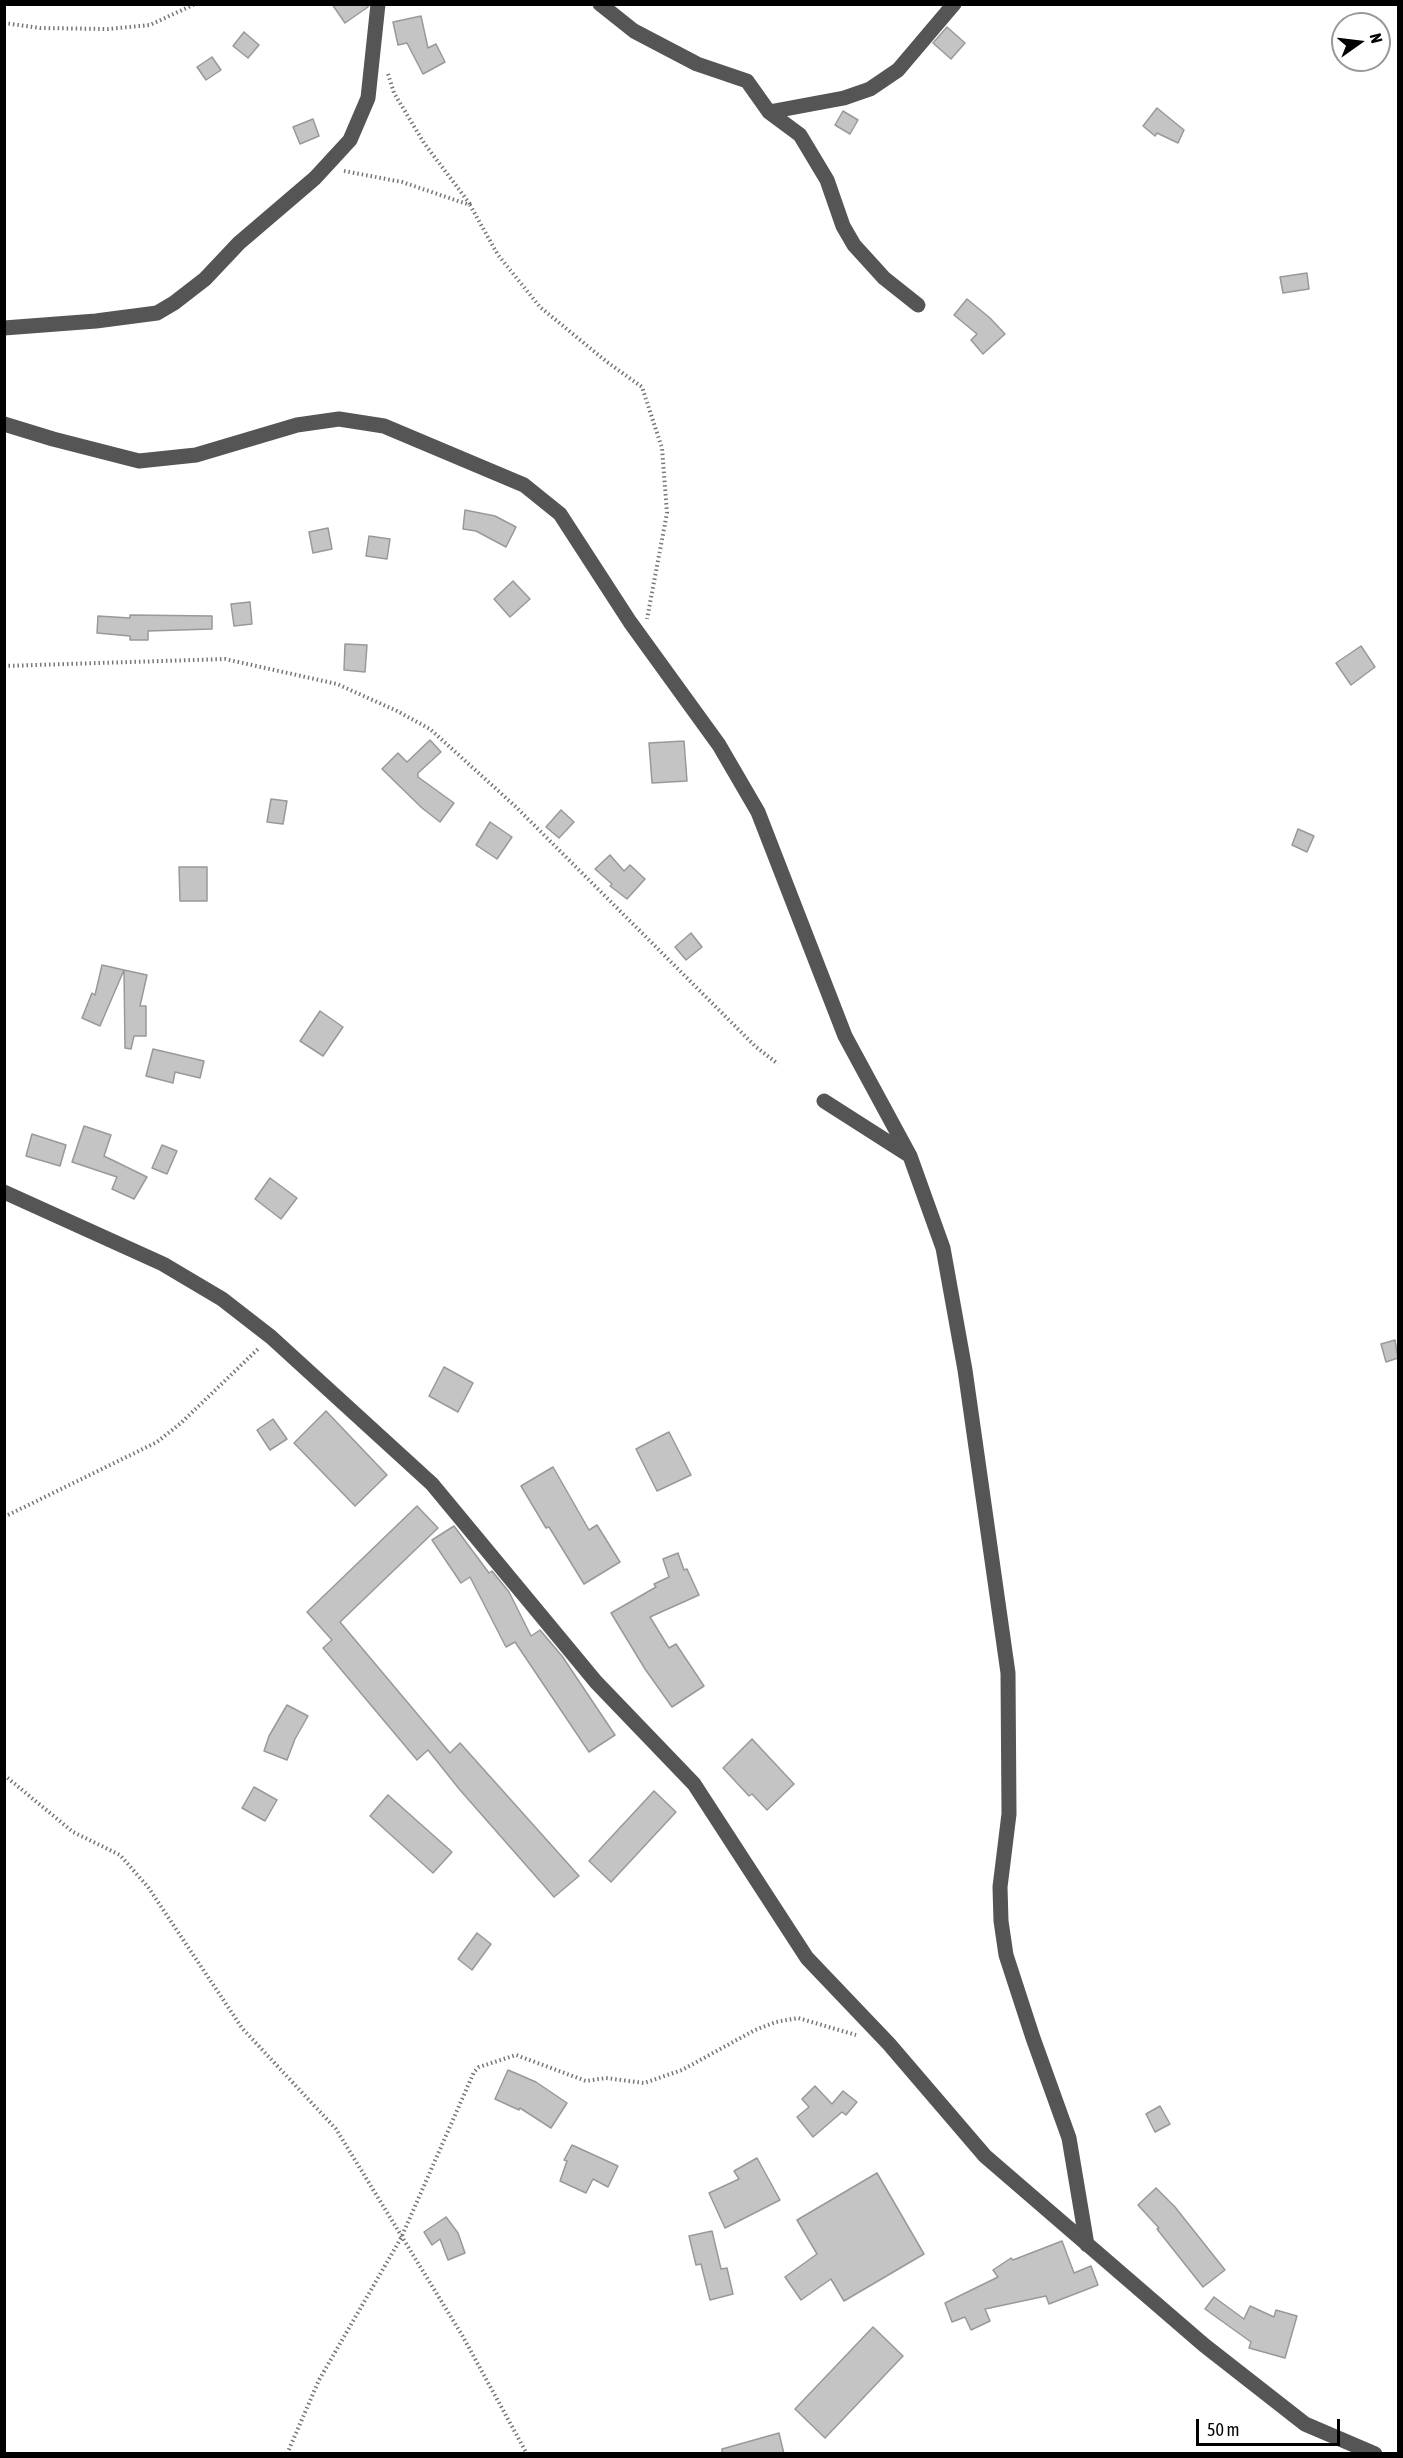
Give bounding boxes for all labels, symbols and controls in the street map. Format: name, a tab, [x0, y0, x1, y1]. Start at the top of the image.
north arrow	[1331, 12, 1391, 72]
text: N	[1367, 31, 1386, 45]
scale bar	[1199, 2407, 1343, 2445]
text: 50 m	[1207, 2419, 1239, 2440]

